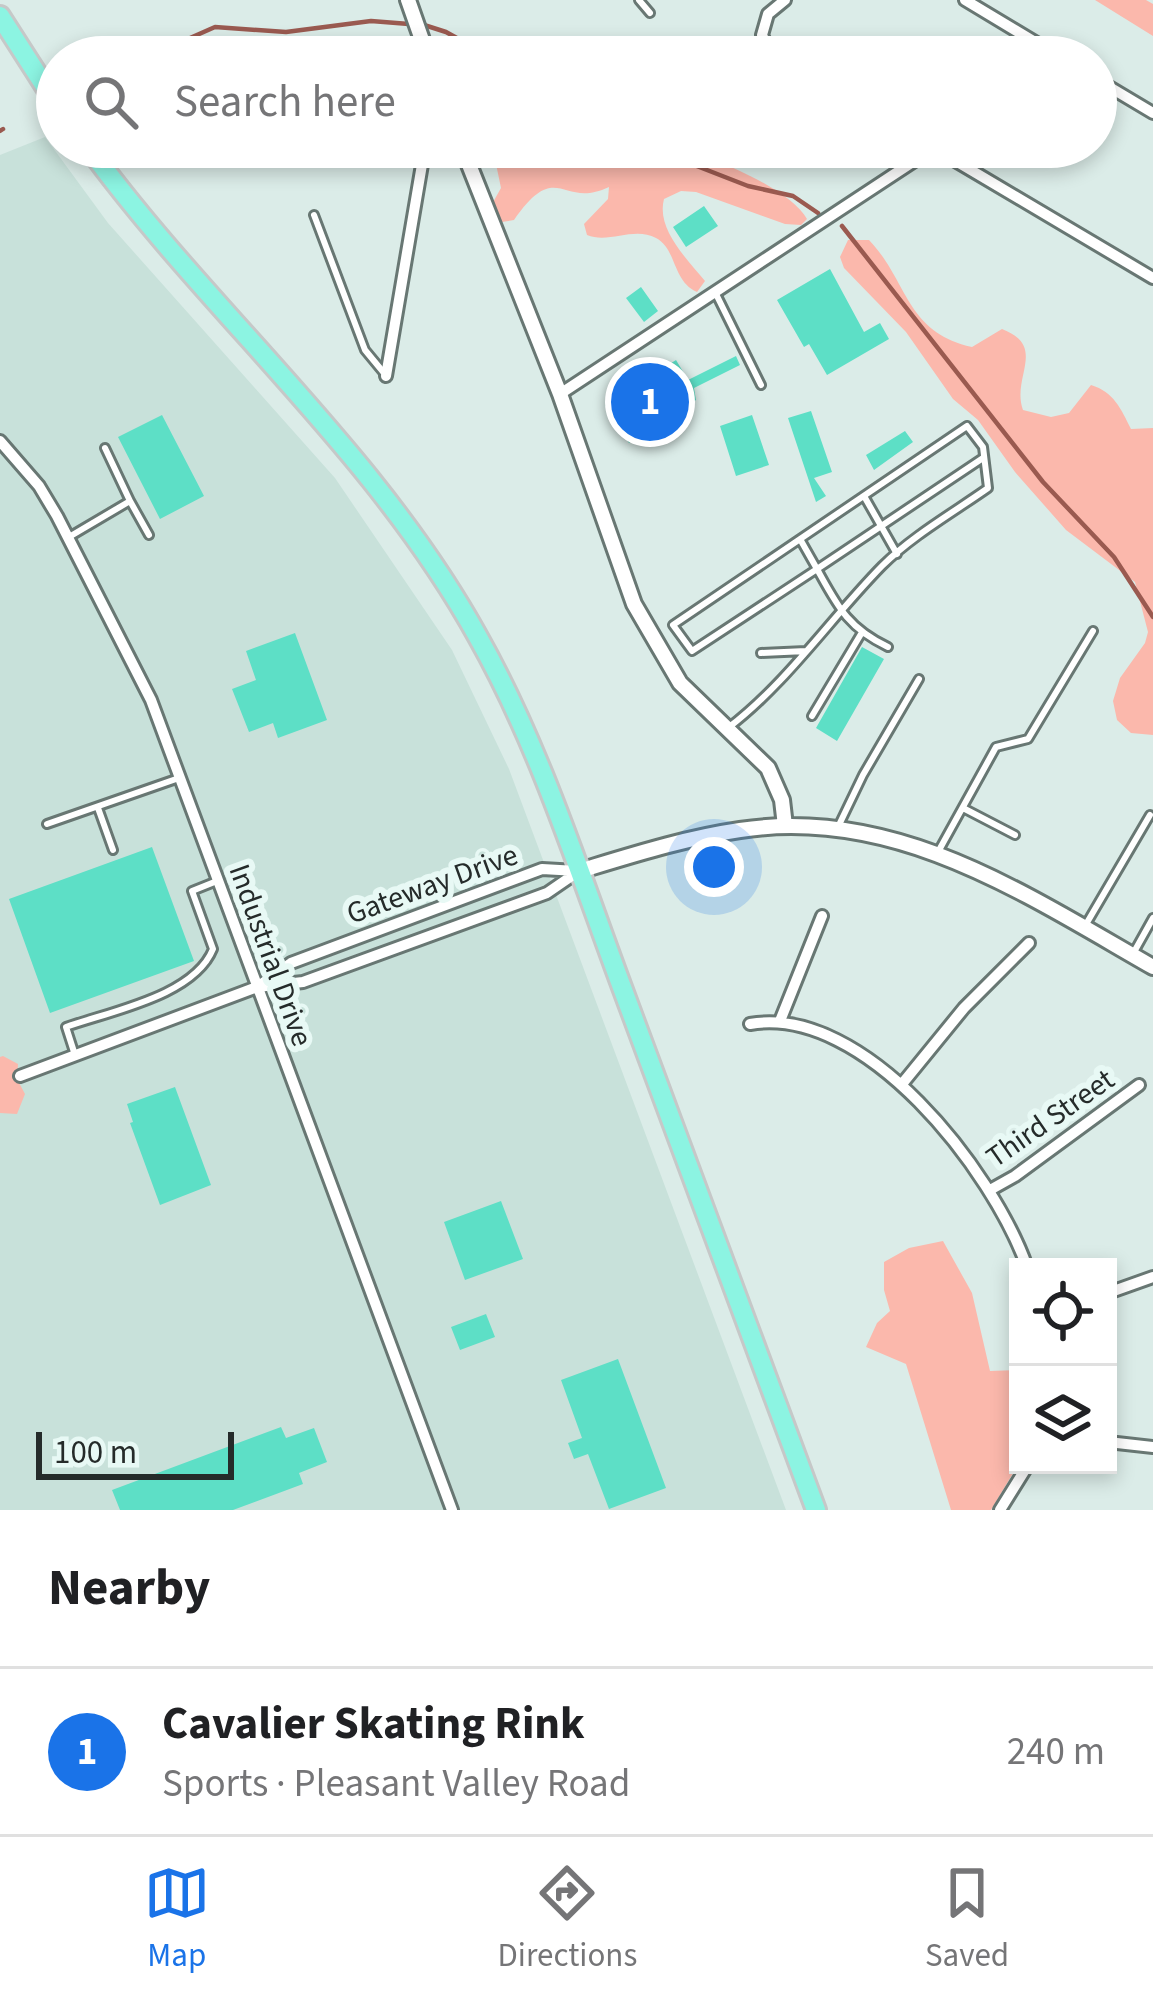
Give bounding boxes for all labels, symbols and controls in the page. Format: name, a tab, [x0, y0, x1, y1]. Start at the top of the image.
search box	[36, 36, 1117, 168]
icon: search	[78, 69, 144, 135]
text: Search here	[174, 70, 396, 134]
pin: 1	[611, 357, 689, 447]
street label: Gateway Drive	[341, 834, 524, 935]
your location	[684, 837, 744, 897]
street label: Industrial Drive	[218, 858, 323, 1052]
street label: Third Street	[977, 1058, 1123, 1178]
map controls	[1009, 1258, 1117, 1474]
button: locate	[1009, 1258, 1117, 1366]
button: layers	[1009, 1366, 1117, 1474]
scale bar	[36, 1426, 234, 1479]
text: 100 m	[54, 1429, 137, 1476]
text: Nearby	[48, 1552, 210, 1624]
text: Cavalier Skating Rink	[162, 1692, 585, 1756]
text: 1	[77, 1724, 97, 1780]
text: 240 m	[1007, 1724, 1105, 1780]
text: Sports · Pleasant Valley Road	[162, 1756, 630, 1812]
tab: Map	[144, 1860, 210, 1979]
tab: Directions	[498, 1860, 637, 1979]
tab: Saved	[925, 1860, 1009, 1979]

